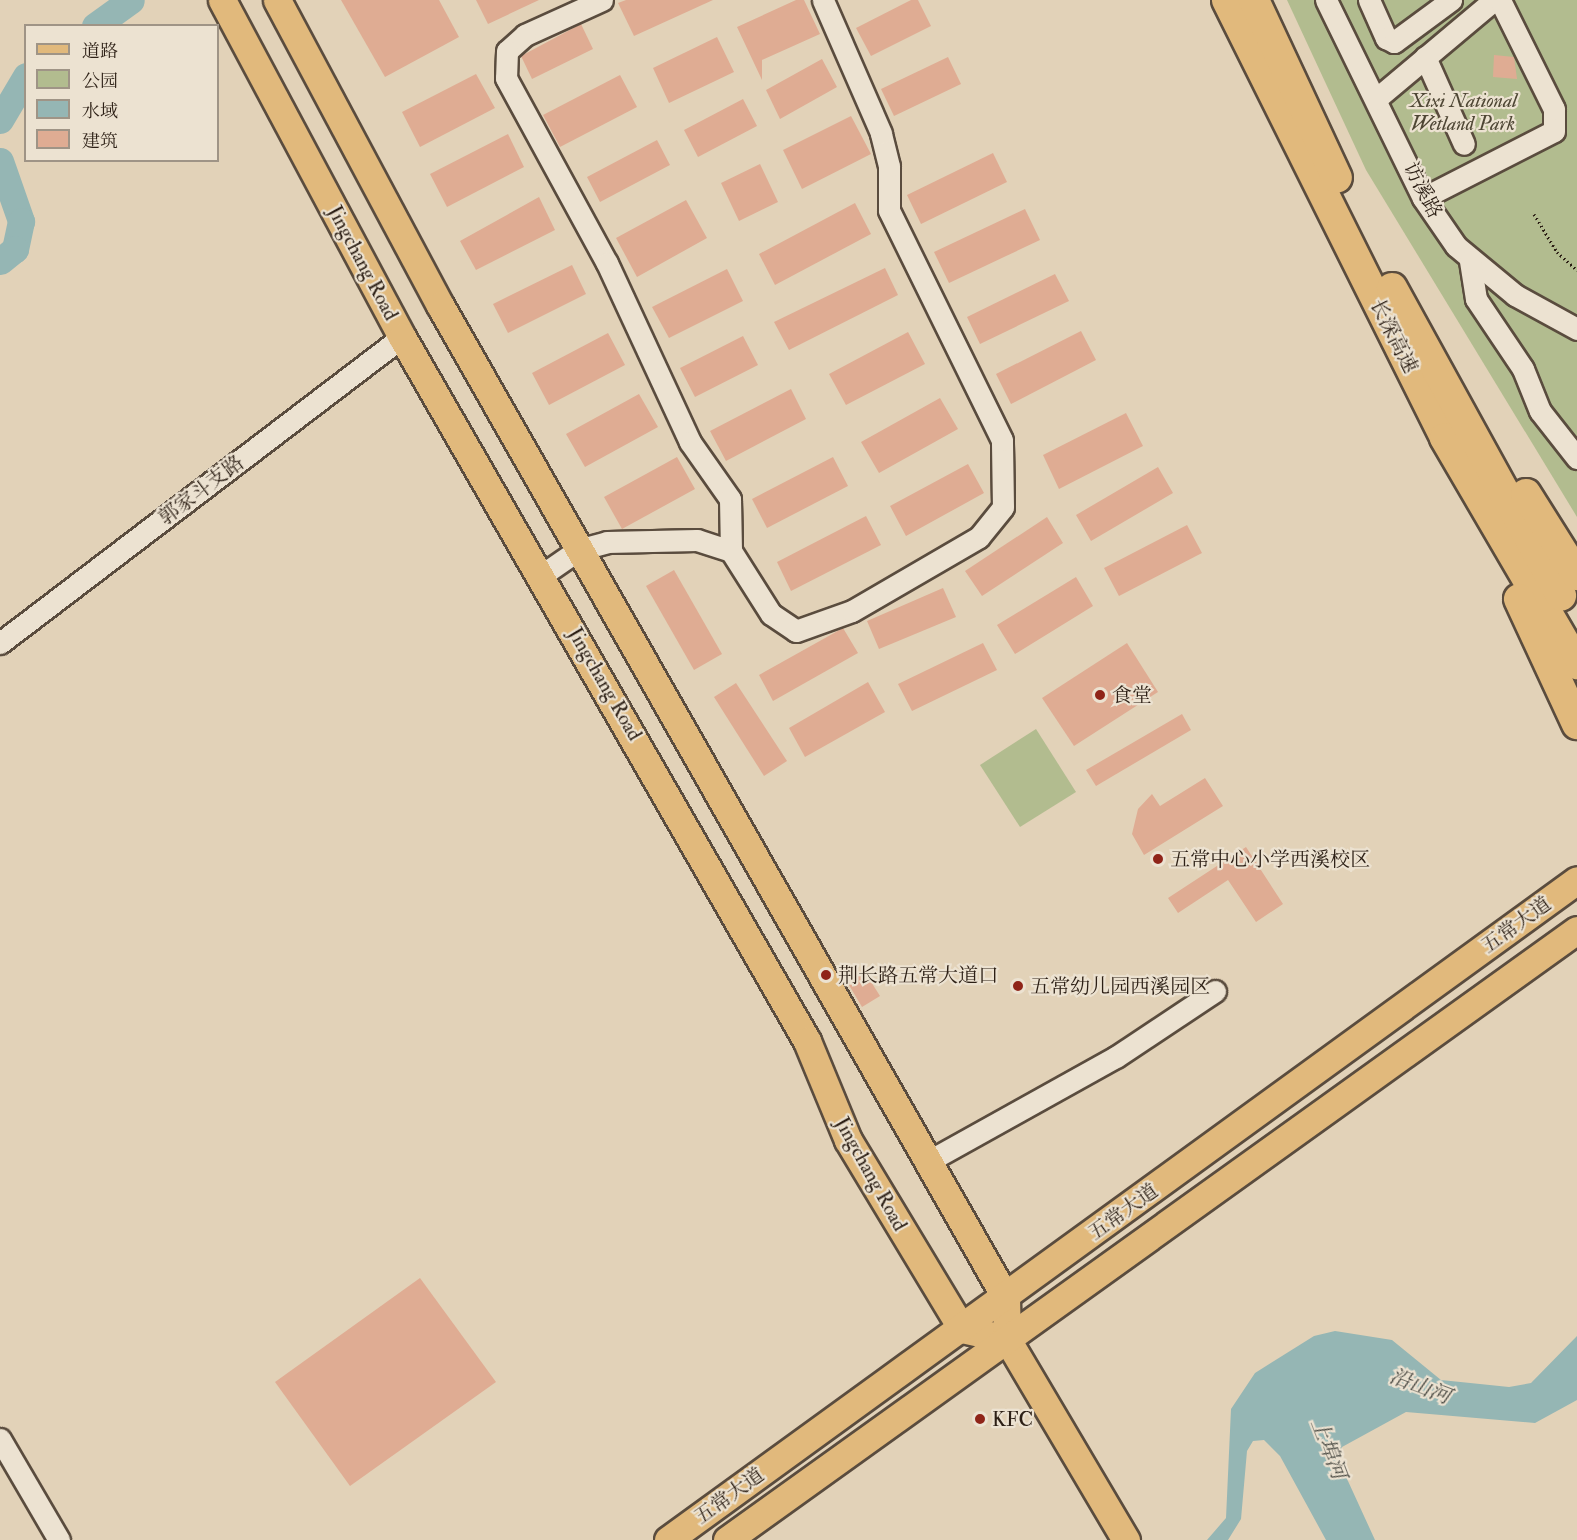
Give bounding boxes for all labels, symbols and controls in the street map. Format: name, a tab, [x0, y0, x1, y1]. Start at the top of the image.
legend	[24, 24, 219, 162]
text: 道路	[82, 40, 118, 63]
text: 公园	[82, 70, 118, 93]
park label: Xixi National Wetland Park	[1409, 89, 1517, 136]
text: 水域	[82, 100, 118, 123]
text: 建筑	[82, 130, 118, 153]
street label: 访溪路	[1399, 158, 1447, 222]
street label: Jingchang Road	[323, 202, 403, 324]
street label: 长深高速	[1365, 295, 1423, 377]
street label: 郭家斗支路	[154, 450, 248, 530]
street label: Jingchang Road	[563, 623, 647, 745]
place label: 食堂	[1112, 683, 1152, 707]
marker: 食堂	[1093, 688, 1107, 702]
place label: 五常中心小学西溪校区	[1170, 847, 1370, 871]
marker: 五常中心小学西溪校区	[1151, 852, 1165, 866]
street label: 五常大道	[1477, 892, 1555, 958]
place label: 荆长路五常大道口	[838, 963, 998, 987]
marker: 荆长路五常大道口	[819, 968, 833, 982]
place label: 五常幼儿园西溪园区	[1030, 974, 1210, 998]
marker: 五常幼儿园西溪园区	[1011, 979, 1025, 993]
street label: Jingchang Road	[830, 1113, 912, 1235]
street label: 五常大道	[1084, 1179, 1162, 1245]
water label: 沿山河	[1386, 1364, 1454, 1410]
place label: KFC	[992, 1407, 1033, 1431]
marker: KFC	[973, 1412, 987, 1426]
water label: 上埠河	[1305, 1415, 1351, 1483]
street label: 五常大道	[690, 1463, 768, 1529]

